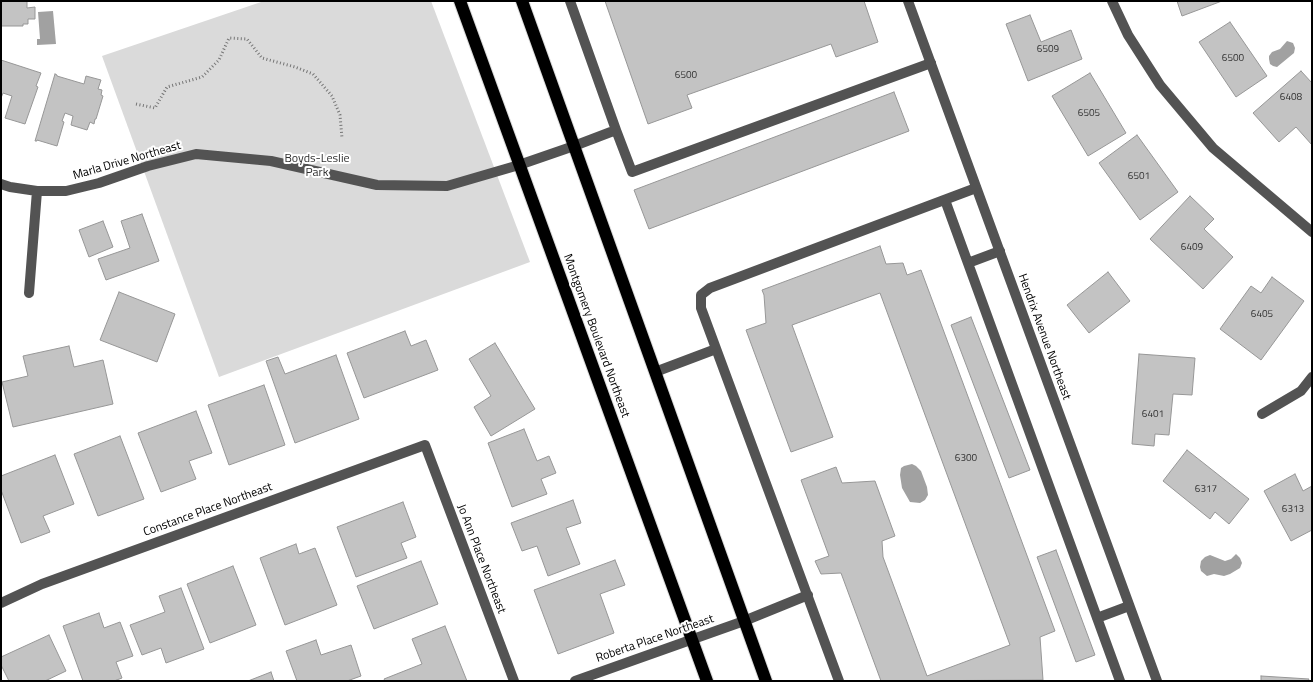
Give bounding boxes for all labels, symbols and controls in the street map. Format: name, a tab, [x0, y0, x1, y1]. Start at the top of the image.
house number: 6509	[1037, 44, 1059, 56]
house number: 6500	[1222, 53, 1244, 65]
house number: 6500	[675, 70, 697, 82]
house number: 6408	[1280, 92, 1302, 104]
house number: 6505	[1078, 108, 1100, 120]
street label: Marla Drive Northeast	[71, 139, 183, 183]
park label: Boyds-Leslie Park	[284, 152, 350, 180]
house number: 6501	[1128, 171, 1150, 183]
house number: 6409	[1181, 242, 1203, 254]
street label: Montgomery Boulevard Northeast	[560, 252, 632, 420]
street label: Hendrix Avenue Northeast	[1014, 272, 1074, 402]
house number: 6405	[1251, 309, 1273, 321]
house number: 6401	[1142, 409, 1164, 421]
house number: 6300	[955, 453, 977, 465]
street label: Constance Place Northeast	[142, 480, 274, 540]
house number: 6317	[1195, 484, 1217, 496]
street label: Jo Ann Place Northeast	[454, 502, 508, 616]
house number: 6313	[1282, 504, 1304, 516]
street label: Roberta Place Northeast	[594, 612, 716, 666]

